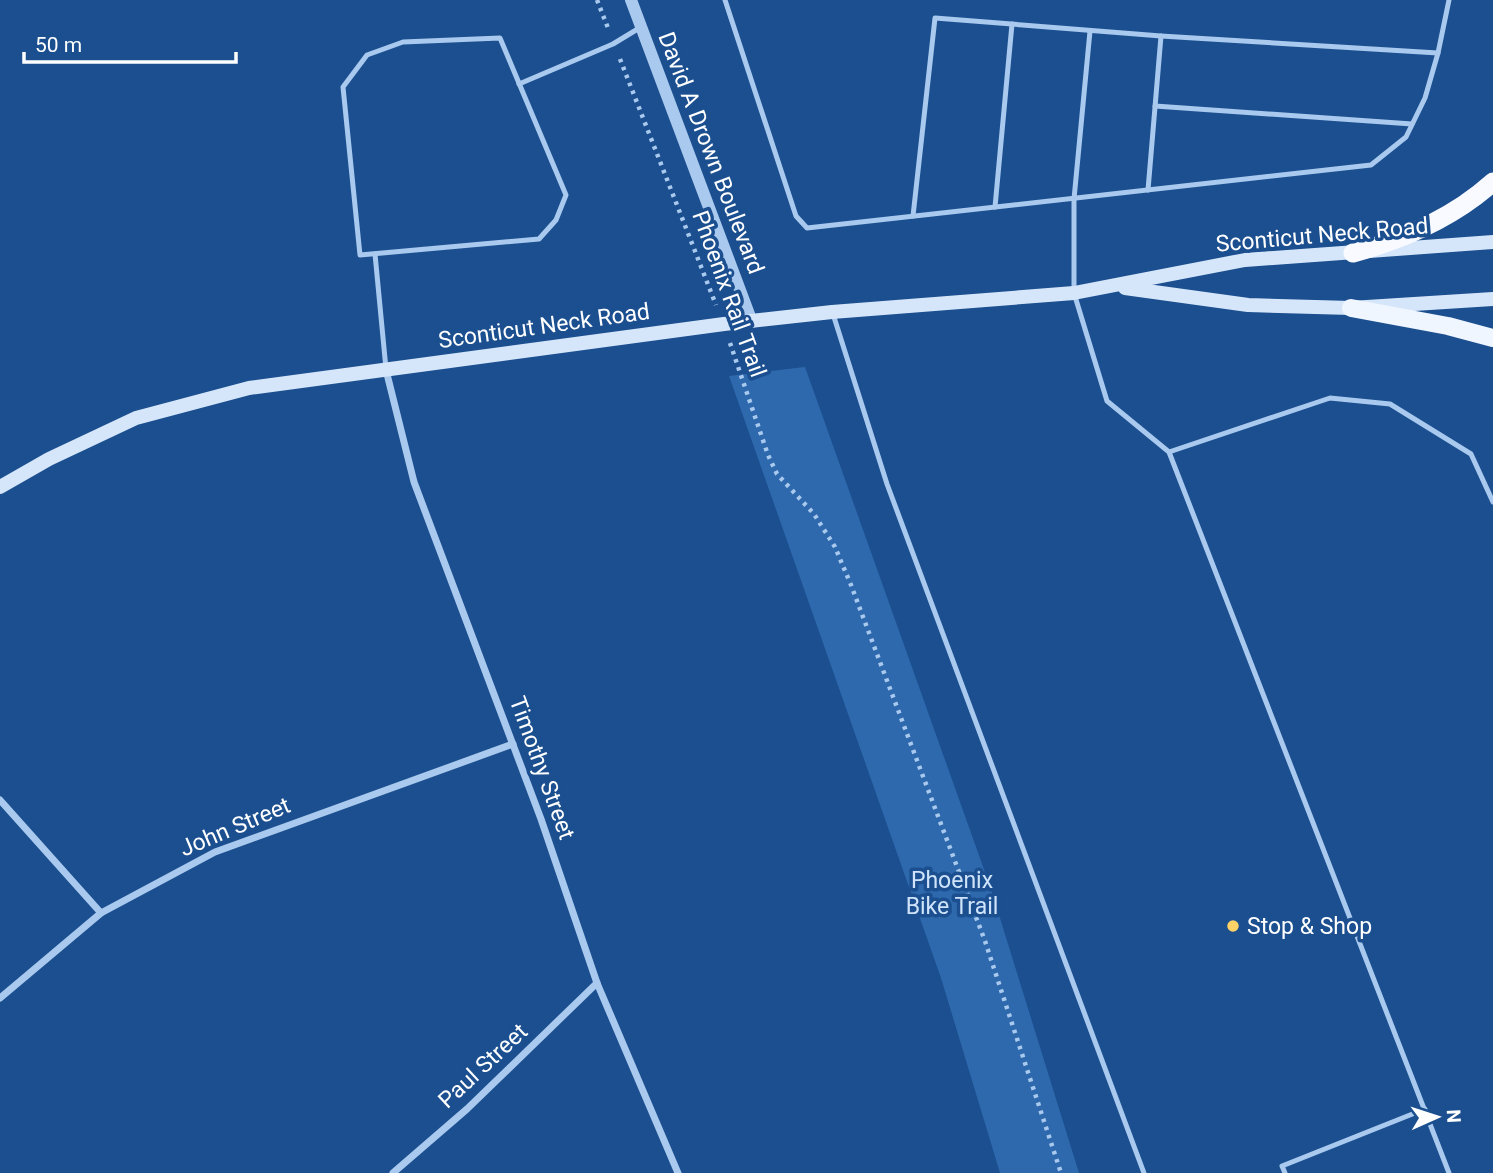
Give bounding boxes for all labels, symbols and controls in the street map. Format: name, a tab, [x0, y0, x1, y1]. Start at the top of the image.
scale bar	[24, 21, 236, 65]
street label: David A Drown Boulevard	[652, 28, 770, 278]
text: 50 m	[35, 33, 82, 57]
street label: Phoenix Rail Trail	[686, 207, 772, 381]
street label: Sconticut Neck Road	[1215, 212, 1429, 258]
street label: Sconticut Neck Road	[436, 298, 652, 354]
street label: Timothy Street	[504, 693, 580, 843]
street label: John Street	[176, 792, 294, 862]
park label: Phoenix Bike Trail	[906, 867, 998, 920]
place label: Stop & Shop	[1247, 913, 1372, 940]
marker: Stop & Shop	[1225, 918, 1241, 934]
street label: Paul Street	[433, 1018, 533, 1114]
north arrow	[1402, 1082, 1472, 1152]
text: N	[1442, 1109, 1465, 1123]

